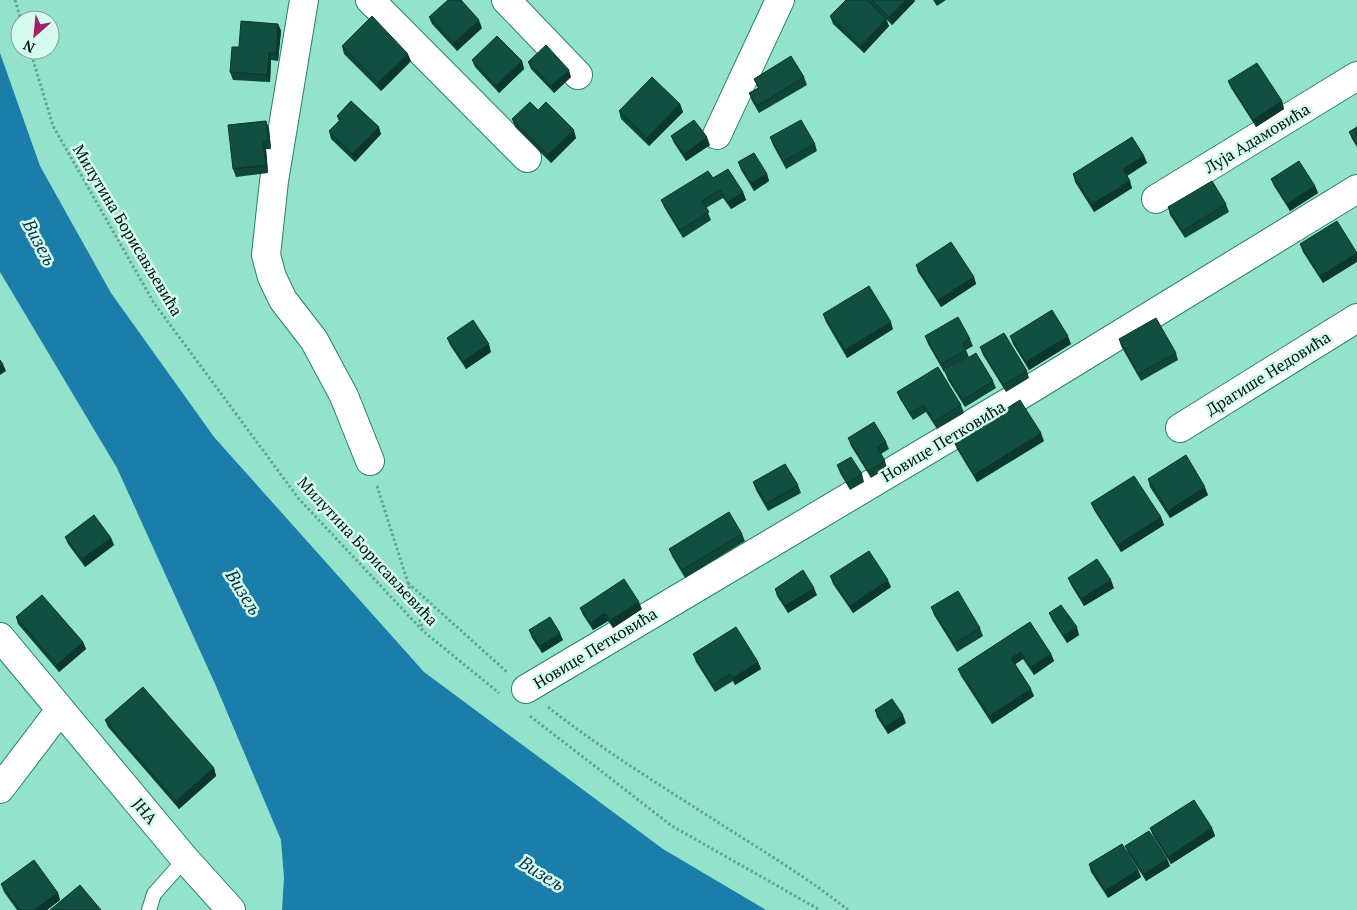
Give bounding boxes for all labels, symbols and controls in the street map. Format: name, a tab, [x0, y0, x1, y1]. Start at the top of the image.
north arrow	[10, 10, 60, 60]
text: N	[19, 36, 38, 58]
street label: Луја Адамовића	[1199, 98, 1314, 179]
street label: Милутина Борисављевића	[68, 140, 188, 320]
water label: Визељ	[17, 214, 62, 270]
street label: Драгише Недовића	[1201, 326, 1335, 420]
street label: Новице Петковића	[877, 395, 1009, 487]
street label: Милутина Борисављевића	[293, 472, 443, 630]
water label: Визељ	[220, 564, 267, 620]
street label: Новице Петковића	[529, 602, 661, 694]
street label: ЈНА	[128, 793, 162, 829]
water label: Визељ	[514, 849, 570, 896]

